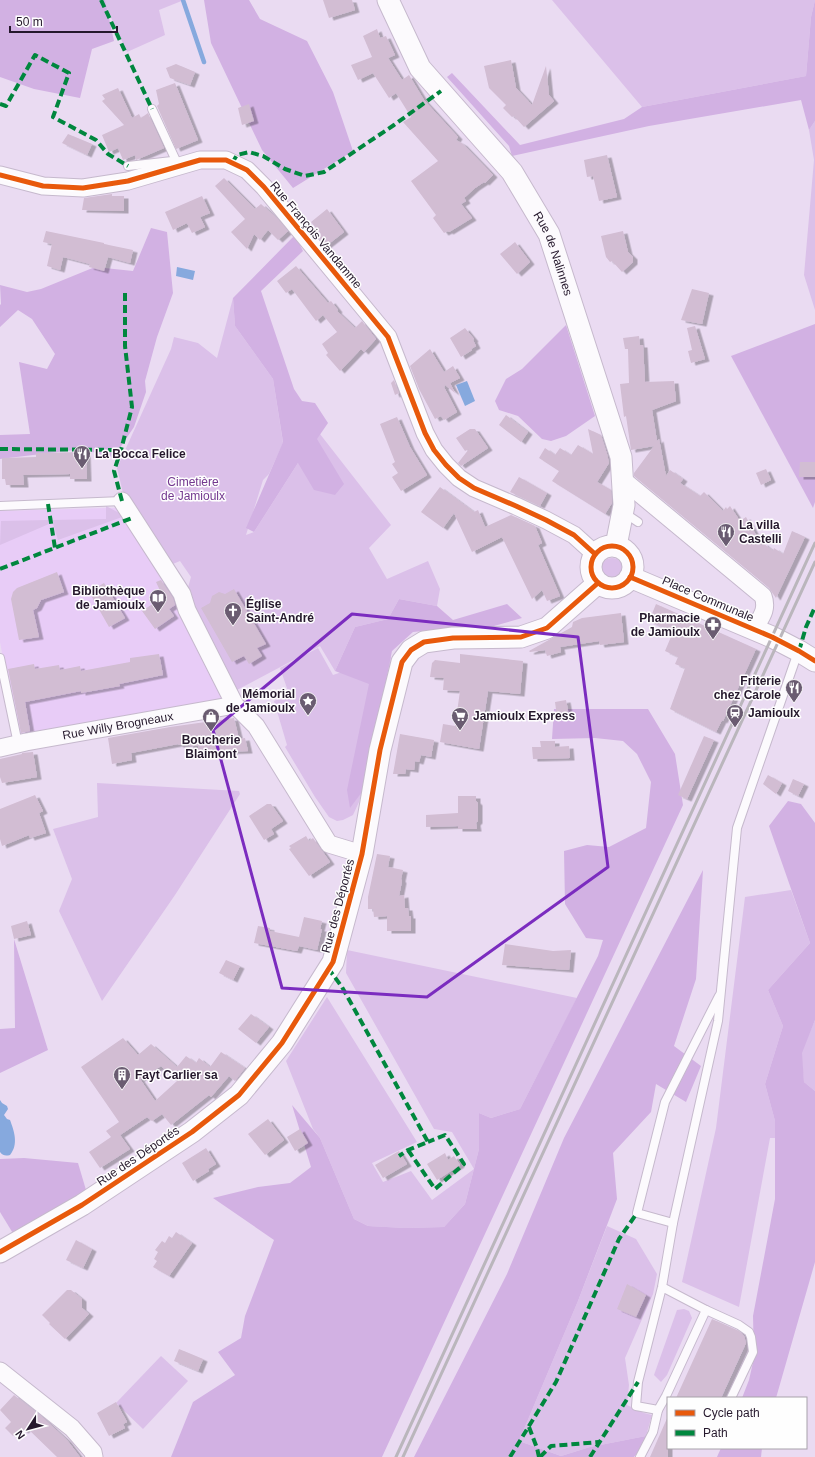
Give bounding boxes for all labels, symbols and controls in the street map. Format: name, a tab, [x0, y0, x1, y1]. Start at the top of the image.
scale bar	[10, 8, 117, 34]
text: 50 m	[16, 15, 43, 29]
street label: Rue François Vandamme	[267, 179, 365, 292]
street label: Rue de Nalinnes	[530, 209, 575, 297]
restaurant icon: La Bocca Felice	[72, 444, 92, 469]
place label: La Bocca Felice	[95, 447, 186, 461]
park label: Cimetière de Jamioulx	[161, 475, 225, 503]
place label: La villa Castelli	[739, 518, 782, 546]
restaurant icon: La villa Castelli	[716, 522, 736, 547]
street label: Place Communale	[660, 573, 756, 625]
place label: Bibliothèque de Jamioulx	[72, 584, 145, 612]
library icon: Bibliothèque de Jamioulx	[148, 588, 168, 613]
place label: Église Saint-André	[246, 596, 314, 625]
church icon: Église Saint-André	[223, 601, 243, 626]
place label: Pharmacie de Jamioulx	[631, 611, 700, 639]
pharmacy icon: Pharmacie de Jamioulx	[703, 615, 723, 640]
place label: Friterie chez Carole	[714, 674, 781, 702]
restaurant icon: Friterie chez Carole	[784, 678, 804, 703]
place label: Mémorial de Jamioulx	[226, 687, 295, 715]
place icon: Mémorial de Jamioulx	[298, 691, 318, 716]
station icon: Jamioulx	[725, 703, 745, 728]
supermarket icon: Jamioulx Express	[450, 706, 470, 731]
place label: Jamioulx	[748, 706, 800, 720]
shop icon: Boucherie Blaimont	[201, 707, 221, 732]
street label: Rue Willy Brogneaux	[61, 709, 174, 742]
place label: Jamioulx Express	[473, 709, 575, 723]
place label: Boucherie Blaimont	[182, 733, 241, 761]
street label: Rue des Déportés	[319, 857, 357, 955]
building icon: Fayt Carlier sa	[112, 1065, 132, 1090]
place label: Fayt Carlier sa	[135, 1068, 218, 1082]
street label: Rue des Déportés	[94, 1123, 182, 1189]
legend	[667, 1397, 807, 1449]
text: Cycle path	[703, 1406, 760, 1420]
north arrow	[8, 1409, 48, 1449]
text: Path	[703, 1426, 728, 1440]
text: N	[13, 1428, 27, 1442]

